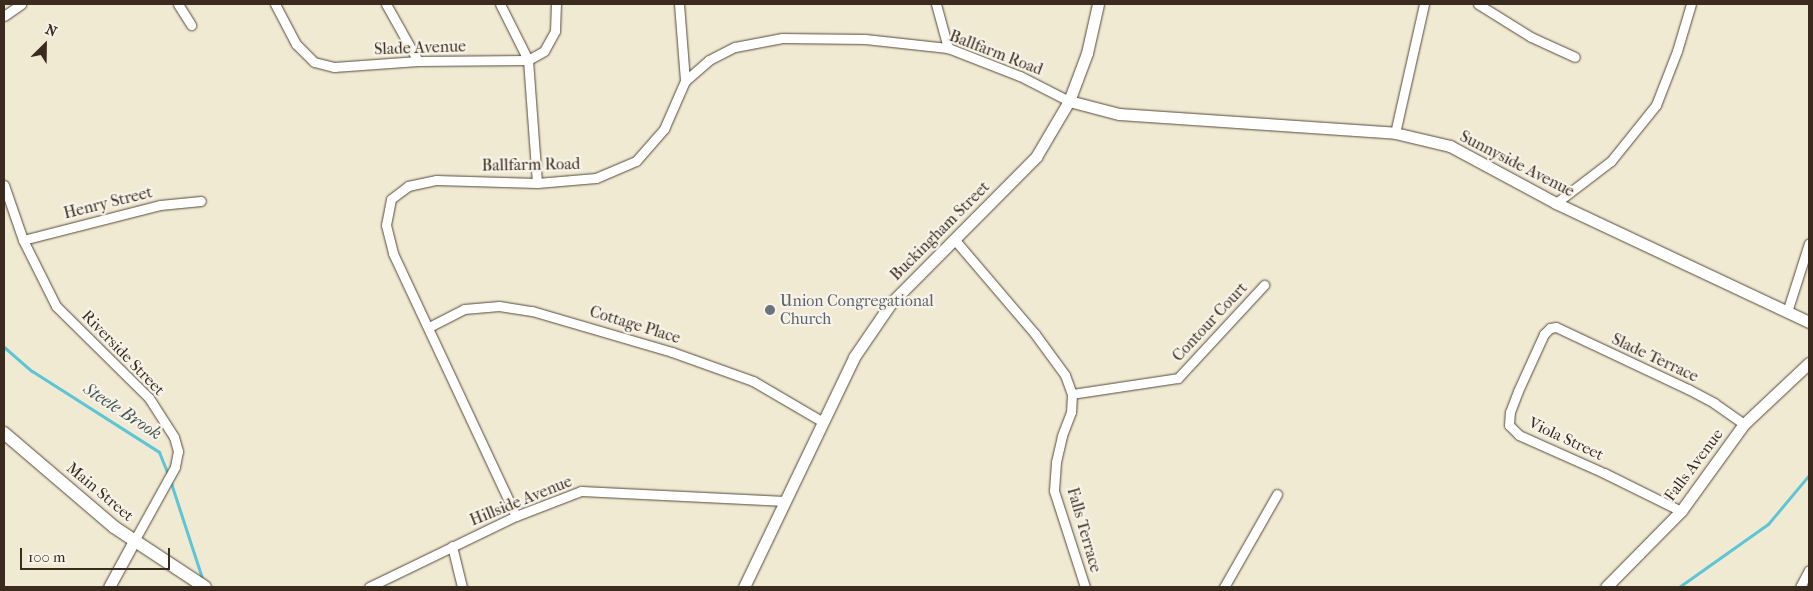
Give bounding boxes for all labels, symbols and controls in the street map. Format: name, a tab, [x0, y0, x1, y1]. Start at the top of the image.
north arrow	[20, 20, 70, 70]
text: N	[43, 21, 59, 41]
street label: Ballfarm Road	[947, 26, 1045, 80]
street label: Slade Avenue	[374, 37, 466, 59]
street label: Sunnyside Avenue	[1456, 127, 1578, 201]
street label: Ballfarm Road	[482, 155, 580, 175]
street label: Buckingham Street	[886, 177, 994, 285]
street label: Henry Street	[62, 183, 154, 223]
street label: Contour Court	[1168, 278, 1252, 366]
place label: Union Congregational Church	[780, 291, 934, 329]
street label: Cottage Place	[587, 302, 683, 348]
marker: Union Congregational Church	[764, 304, 776, 316]
street label: Riverside Street	[77, 306, 169, 400]
street label: Slade Terrace	[1609, 330, 1701, 386]
water label: Steele Brook	[79, 379, 165, 445]
street label: Viola Street	[1525, 413, 1607, 465]
street label: Falls Avenue	[1661, 425, 1727, 505]
street label: Main Street	[63, 458, 137, 526]
street label: Hillside Avenue	[467, 472, 575, 530]
street label: Falls Terrace	[1063, 485, 1105, 575]
scale bar	[22, 538, 172, 570]
text: 100 m	[28, 548, 66, 566]

